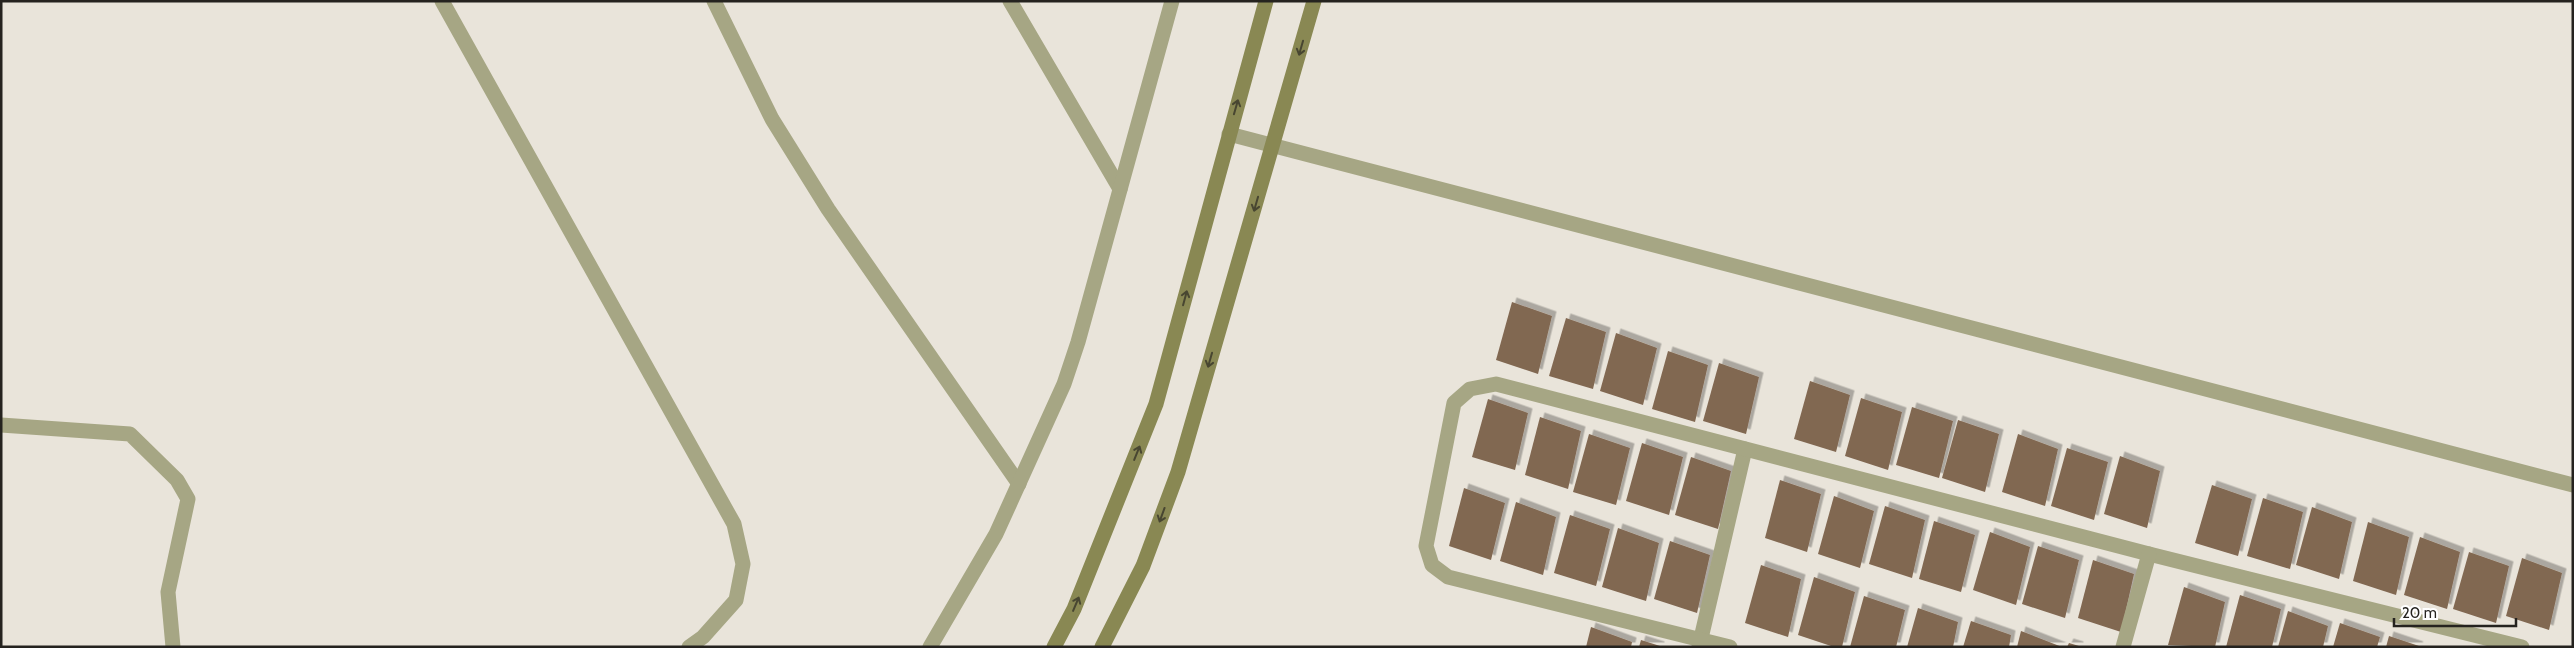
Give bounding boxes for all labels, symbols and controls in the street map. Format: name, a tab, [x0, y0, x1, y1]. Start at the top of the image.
one-way arrow	[1295, 40, 1305, 56]
one-way arrow	[1232, 100, 1242, 116]
one-way arrow	[1250, 196, 1260, 212]
one-way arrow	[1181, 290, 1190, 306]
one-way arrow	[1205, 352, 1215, 368]
one-way arrow	[1133, 446, 1142, 461]
one-way arrow	[1157, 507, 1166, 523]
scale bar	[2394, 596, 2516, 628]
one-way arrow	[1072, 597, 1082, 612]
text: 20 m	[2402, 604, 2437, 622]

